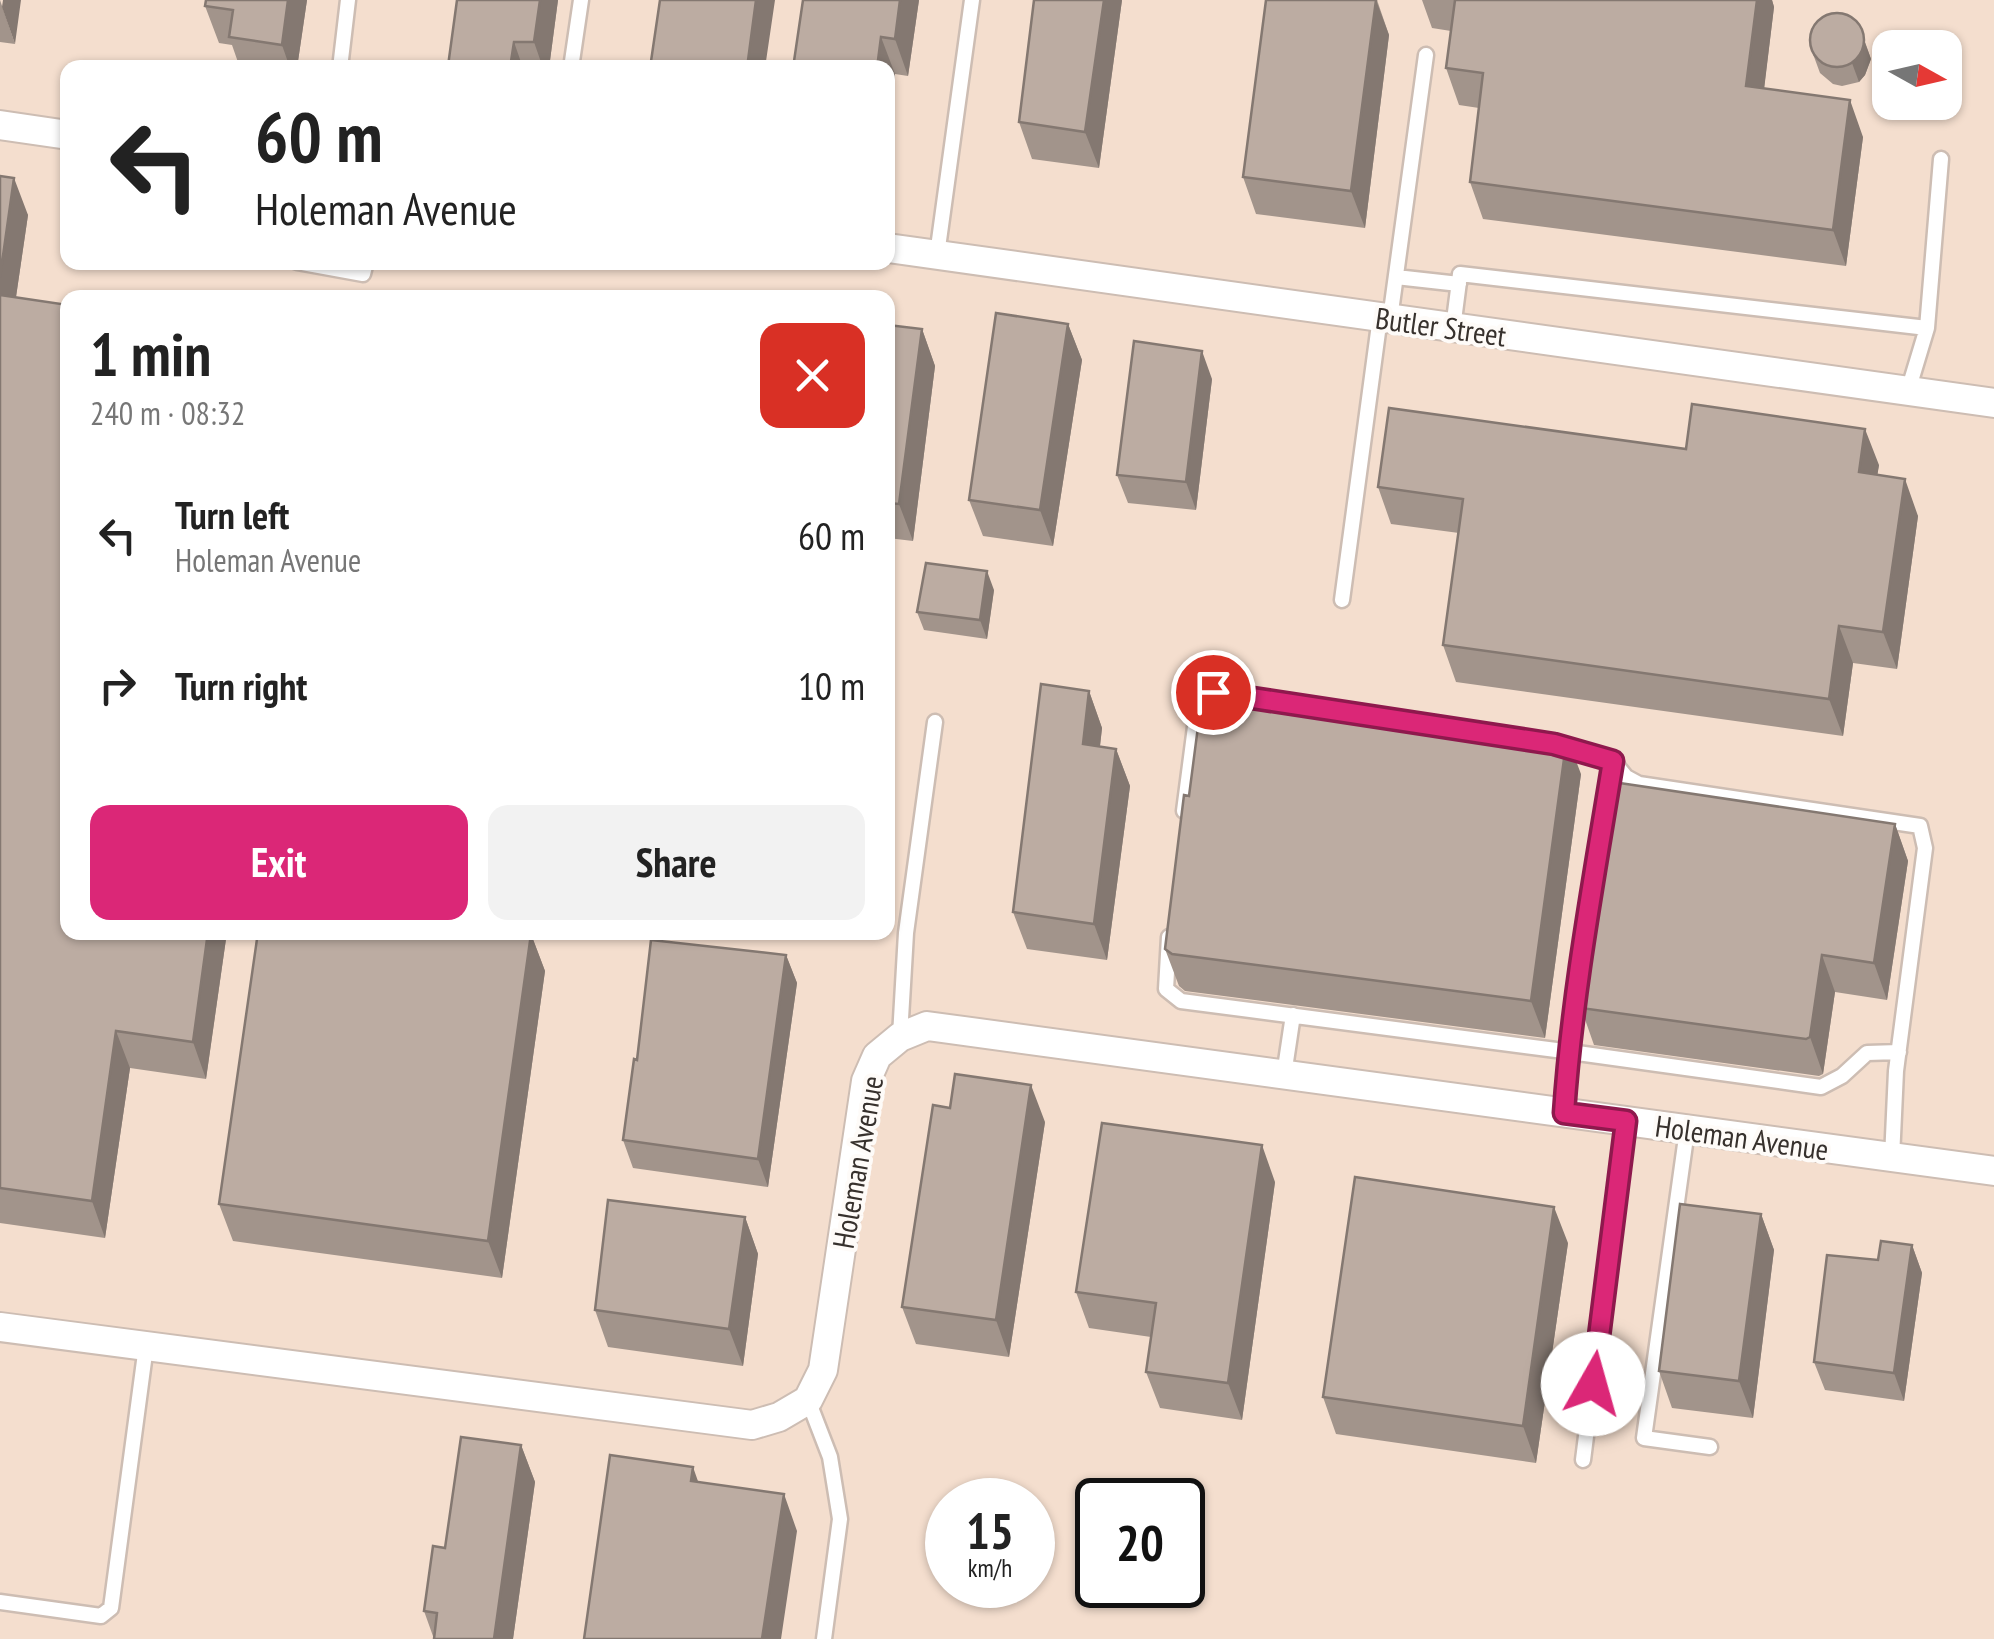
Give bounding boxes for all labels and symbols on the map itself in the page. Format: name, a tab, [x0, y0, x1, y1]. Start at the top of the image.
north arrow	[1872, 30, 1962, 120]
street label: Butler Street	[1373, 298, 1510, 355]
pin	[1171, 650, 1256, 735]
street label: Holeman Avenue	[823, 1073, 891, 1251]
street label: Holeman Avenue	[1653, 1106, 1831, 1168]
position arrow	[1541, 1332, 1645, 1436]
speed limit sign: 20	[1075, 1478, 1205, 1608]

